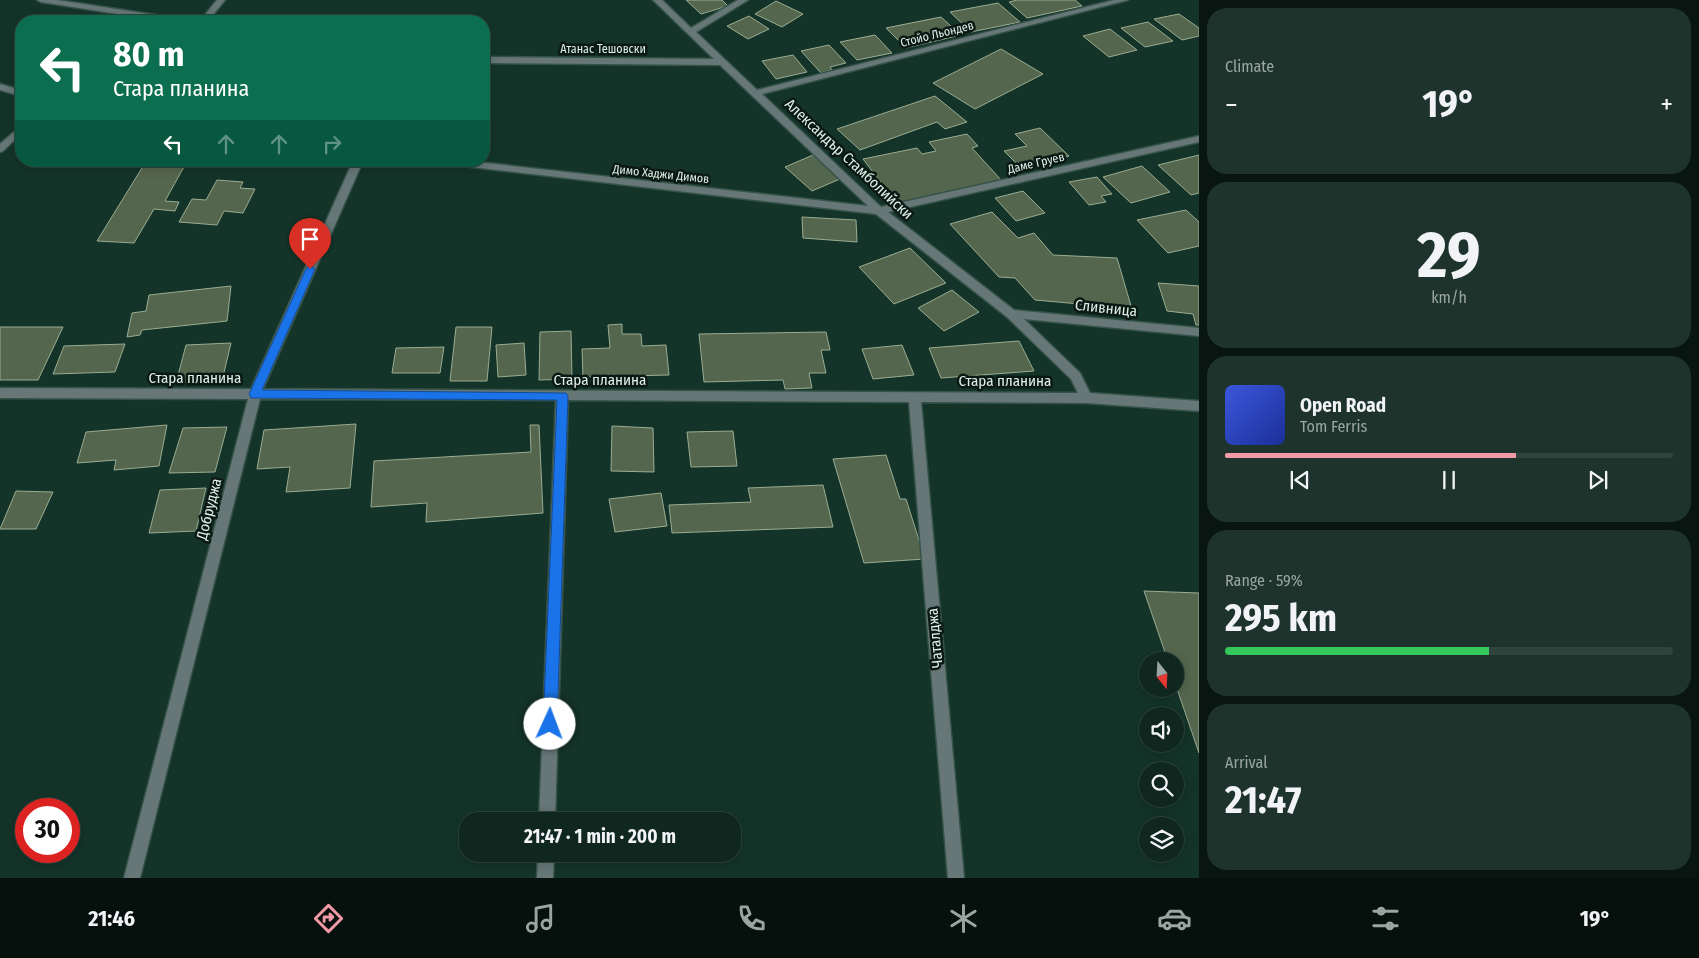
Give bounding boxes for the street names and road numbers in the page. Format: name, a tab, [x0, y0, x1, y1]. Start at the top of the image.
street label: Стойо Льондев	[899, 18, 975, 50]
street label: Атанас Тешовски	[560, 42, 646, 56]
street label: Александър Стамболийски	[781, 95, 917, 223]
street label: Даме Груев	[1005, 150, 1066, 177]
street label: Димо Хаджи Димов	[611, 162, 710, 186]
street label: Сливница	[1074, 296, 1138, 320]
street label: Стара планина	[149, 369, 241, 387]
street label: Стара планина	[554, 371, 646, 389]
street label: Стара планина	[959, 372, 1051, 390]
street label: Добруджа	[192, 476, 225, 543]
street label: Чаталджа	[923, 607, 947, 669]

